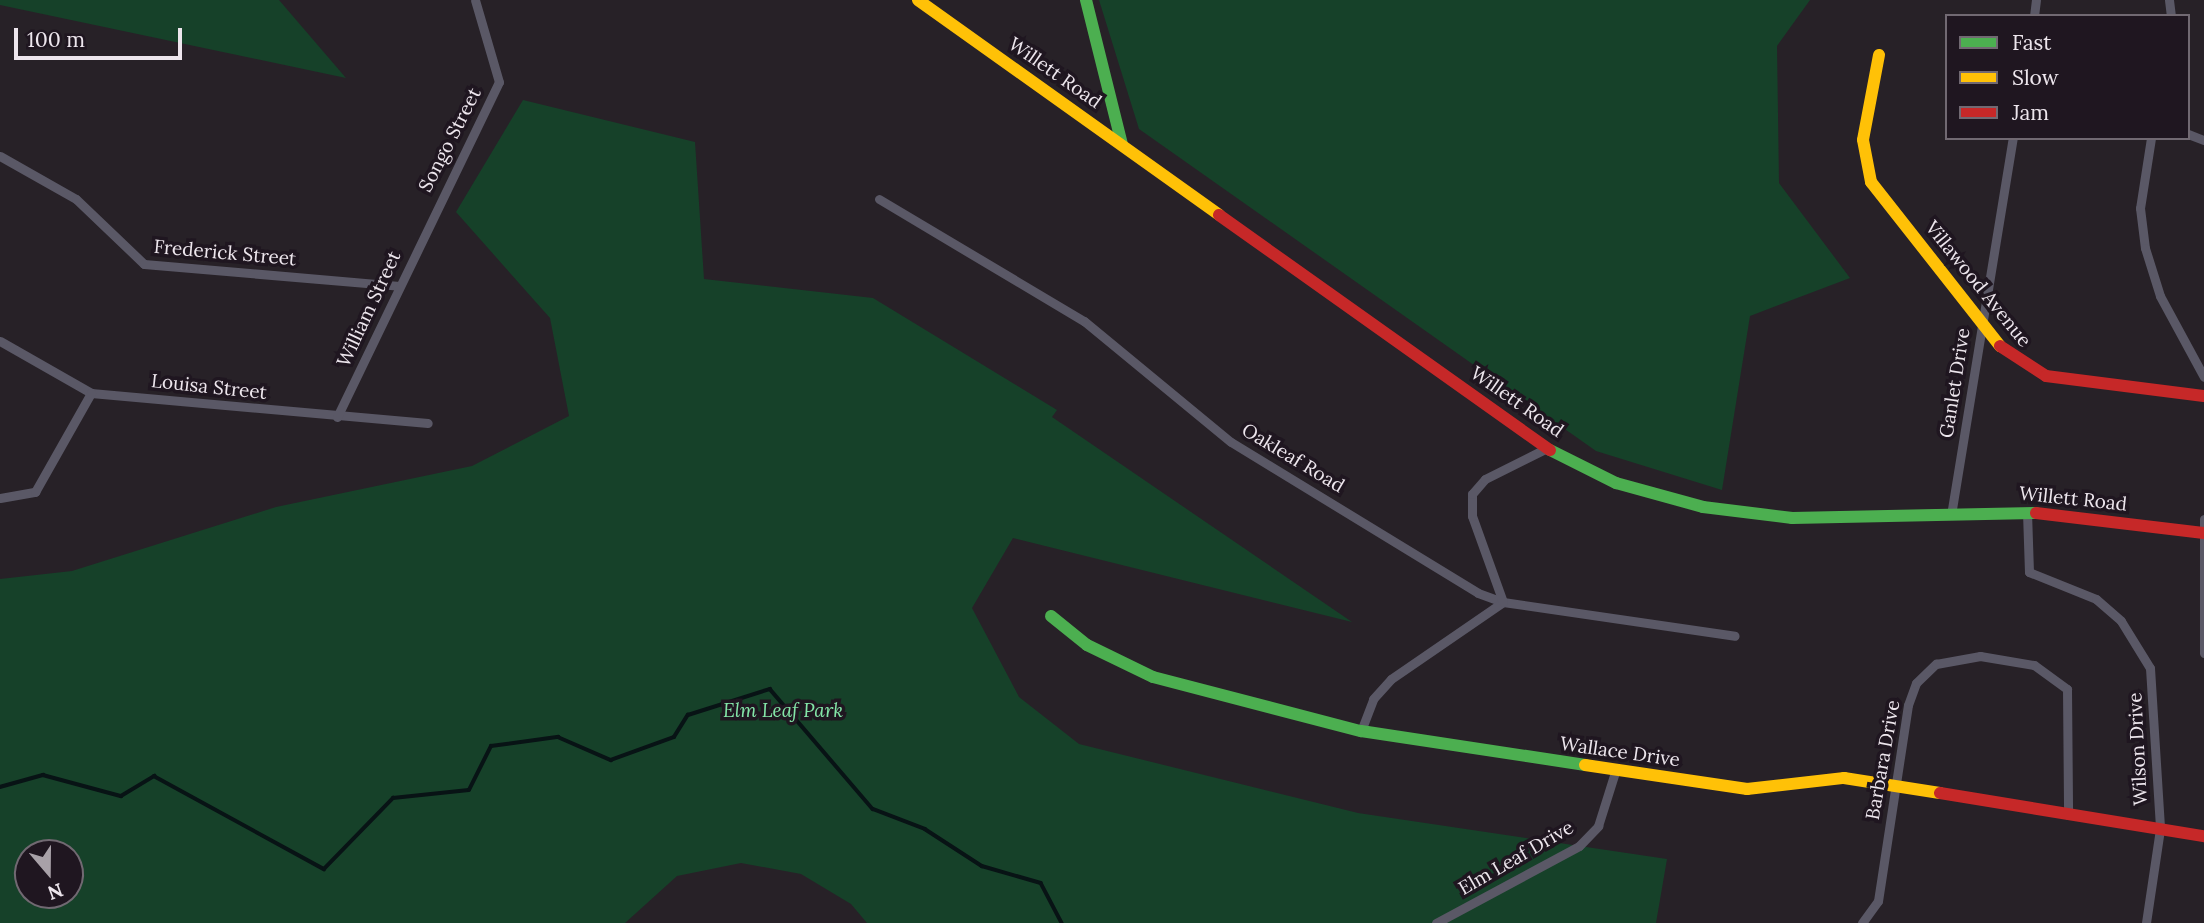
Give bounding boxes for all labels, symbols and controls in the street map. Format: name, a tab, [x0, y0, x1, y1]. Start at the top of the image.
scale bar	[18, 14, 186, 58]
legend	[1945, 14, 2190, 140]
text: 100 m	[27, 26, 85, 53]
text: Fast	[2012, 29, 2051, 56]
street label: Willett Road	[1004, 33, 1106, 113]
text: Slow	[2012, 64, 2059, 91]
street label: Songo Street	[414, 84, 486, 196]
text: Jam	[2012, 99, 2049, 126]
street label: Villawood Avenue	[1920, 216, 2036, 352]
street label: Frederick Street	[153, 235, 297, 271]
street label: William Street	[332, 247, 406, 371]
street label: Ganlet Drive	[1935, 326, 1975, 440]
street label: Willett Road	[1466, 362, 1568, 442]
street label: Louisa Street	[150, 370, 268, 404]
street label: Oakleaf Road	[1237, 418, 1349, 498]
street label: Willett Road	[2018, 482, 2128, 516]
street label: Wilson Drive	[2124, 692, 2152, 806]
street label: Barbara Drive	[1861, 698, 1905, 822]
park label: Elm Leaf Park	[723, 700, 843, 722]
street label: Wallace Drive	[1559, 732, 1681, 772]
street label: Elm Leaf Drive	[1454, 816, 1578, 900]
north arrow	[14, 839, 84, 909]
text: N	[44, 878, 67, 906]

